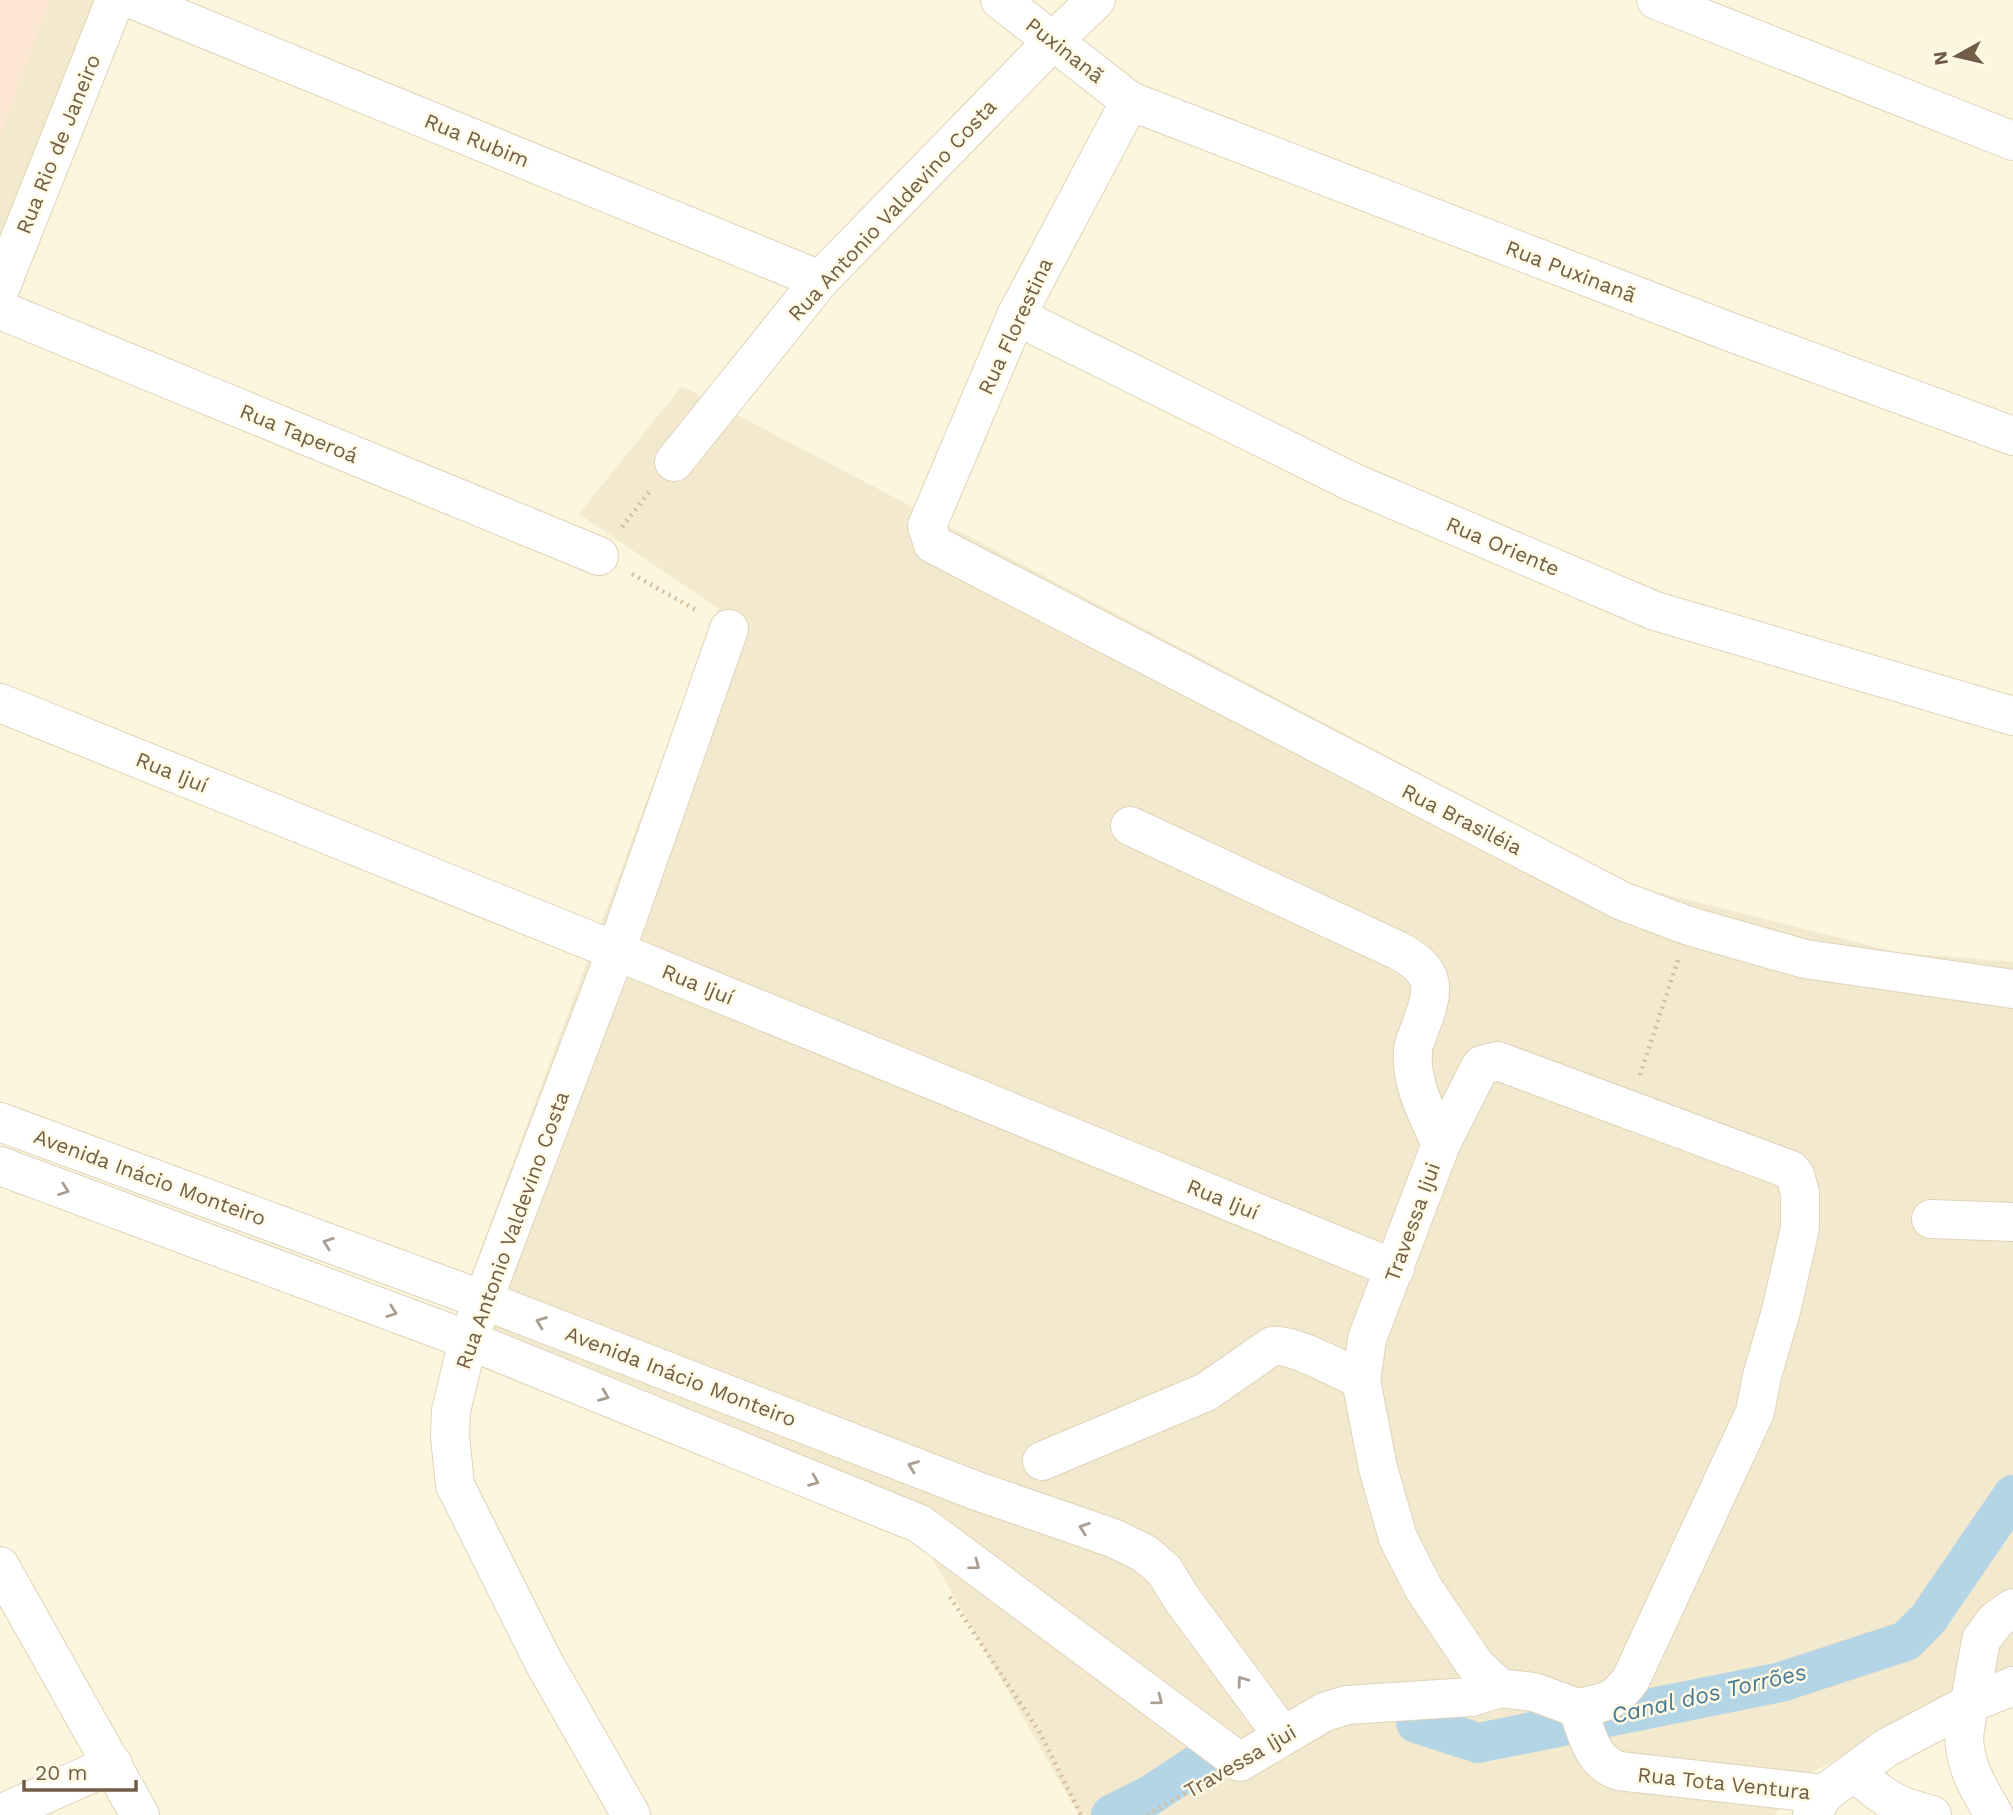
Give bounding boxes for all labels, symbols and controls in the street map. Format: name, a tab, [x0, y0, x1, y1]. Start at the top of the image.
street label: Puxinanã	[1021, 12, 1109, 88]
north arrow	[1922, 21, 1992, 91]
text: N	[1928, 50, 1953, 67]
street label: Rua Rio de Janeiro	[11, 51, 105, 237]
street label: Rua Antonio Valdevino Costa	[783, 94, 1001, 326]
street label: Rua Rubim	[421, 108, 533, 172]
street label: Rua Puxinanã	[1502, 235, 1640, 307]
street label: Rua Florestina	[972, 254, 1058, 398]
street label: Rua Taperoá	[236, 398, 362, 468]
street label: Rua Oriente	[1442, 511, 1564, 581]
street label: Rua Ijuí	[132, 746, 212, 798]
street label: Rua Brasiléia	[1398, 778, 1526, 860]
street label: Rua Ijuí	[658, 958, 738, 1010]
street label: Rua Antonio Valdevino Costa	[450, 1088, 574, 1372]
street label: Avenida Inácio Monteiro	[31, 1123, 269, 1231]
street label: Travessa Ijui	[1379, 1159, 1445, 1285]
street label: Rua Ijuí	[1183, 1173, 1263, 1225]
one-way arrow	[57, 1182, 69, 1196]
one-way arrow	[322, 1237, 334, 1251]
one-way arrow	[385, 1304, 397, 1318]
one-way arrow	[535, 1317, 547, 1331]
street label: Avenida Inácio Monteiro	[562, 1320, 800, 1432]
one-way arrow	[597, 1387, 609, 1401]
one-way arrow	[907, 1460, 919, 1474]
one-way arrow	[808, 1473, 820, 1487]
one-way arrow	[1078, 1522, 1090, 1536]
one-way arrow	[967, 1557, 980, 1569]
water label: Canal dos Torrões	[1609, 1658, 1809, 1730]
one-way arrow	[1238, 1676, 1250, 1689]
one-way arrow	[1150, 1692, 1163, 1705]
street label: Travessa Ijui	[1180, 1719, 1300, 1803]
scale bar	[24, 1748, 136, 1792]
text: 20 m	[35, 1760, 87, 1785]
street label: Rua Tota Ventura	[1636, 1761, 1812, 1805]

